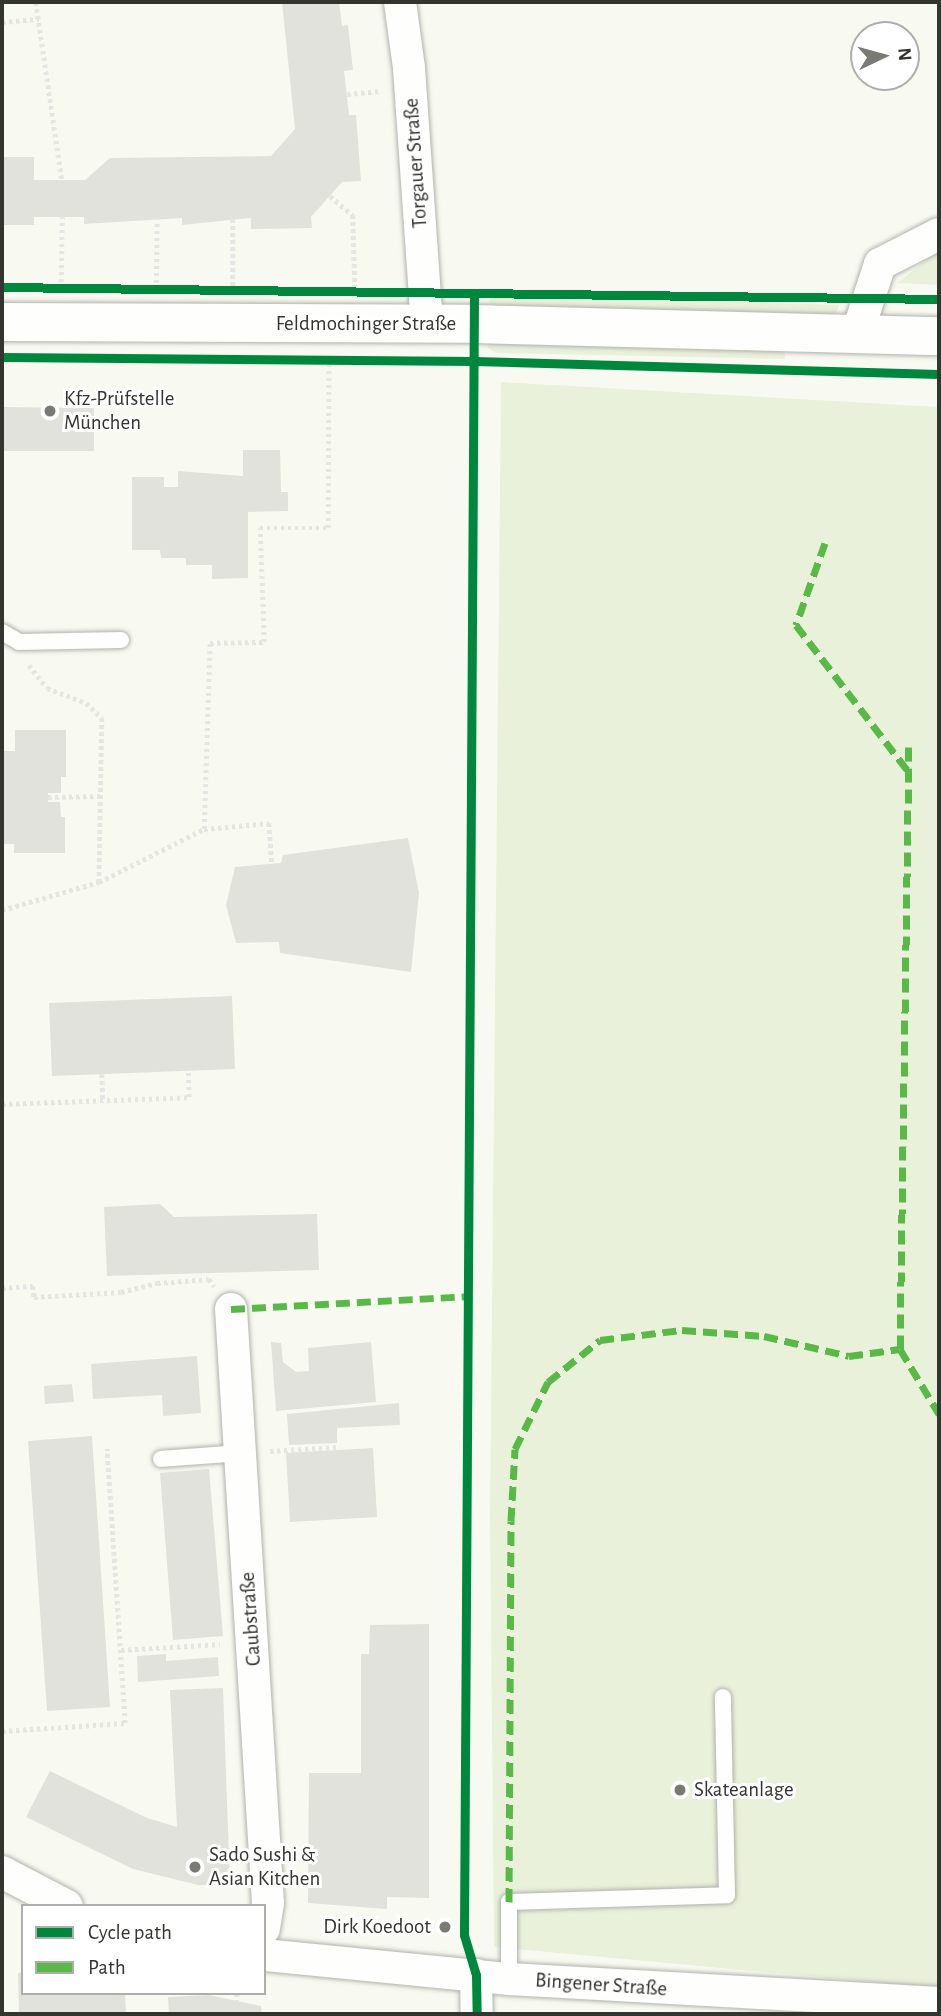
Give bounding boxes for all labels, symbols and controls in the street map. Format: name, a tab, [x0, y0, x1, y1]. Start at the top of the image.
north arrow	[850, 21, 920, 91]
text: N	[894, 47, 914, 62]
street label: Torgauer Straße	[399, 97, 433, 229]
street label: Feldmochinger Straße	[276, 311, 456, 337]
place label: Kfz-Prüfstelle München	[64, 386, 175, 436]
marker: Kfz-Prüfstelle München	[42, 403, 58, 419]
street label: Caubstraße	[235, 1571, 267, 1667]
place label: Skateanlage	[694, 1777, 794, 1803]
marker: Skateanlage	[672, 1782, 688, 1798]
place label: Sado Sushi & Asian Kitchen	[209, 1842, 320, 1892]
marker: Sado Sushi & Asian Kitchen	[187, 1859, 203, 1875]
legend	[21, 1904, 266, 1995]
place label: Dirk Koedoot	[323, 1914, 431, 1940]
marker: Dirk Koedoot	[437, 1919, 453, 1935]
text: Cycle path	[88, 1922, 172, 1943]
text: Path	[88, 1957, 126, 1978]
street label: Bingener Straße	[534, 1968, 668, 2002]

